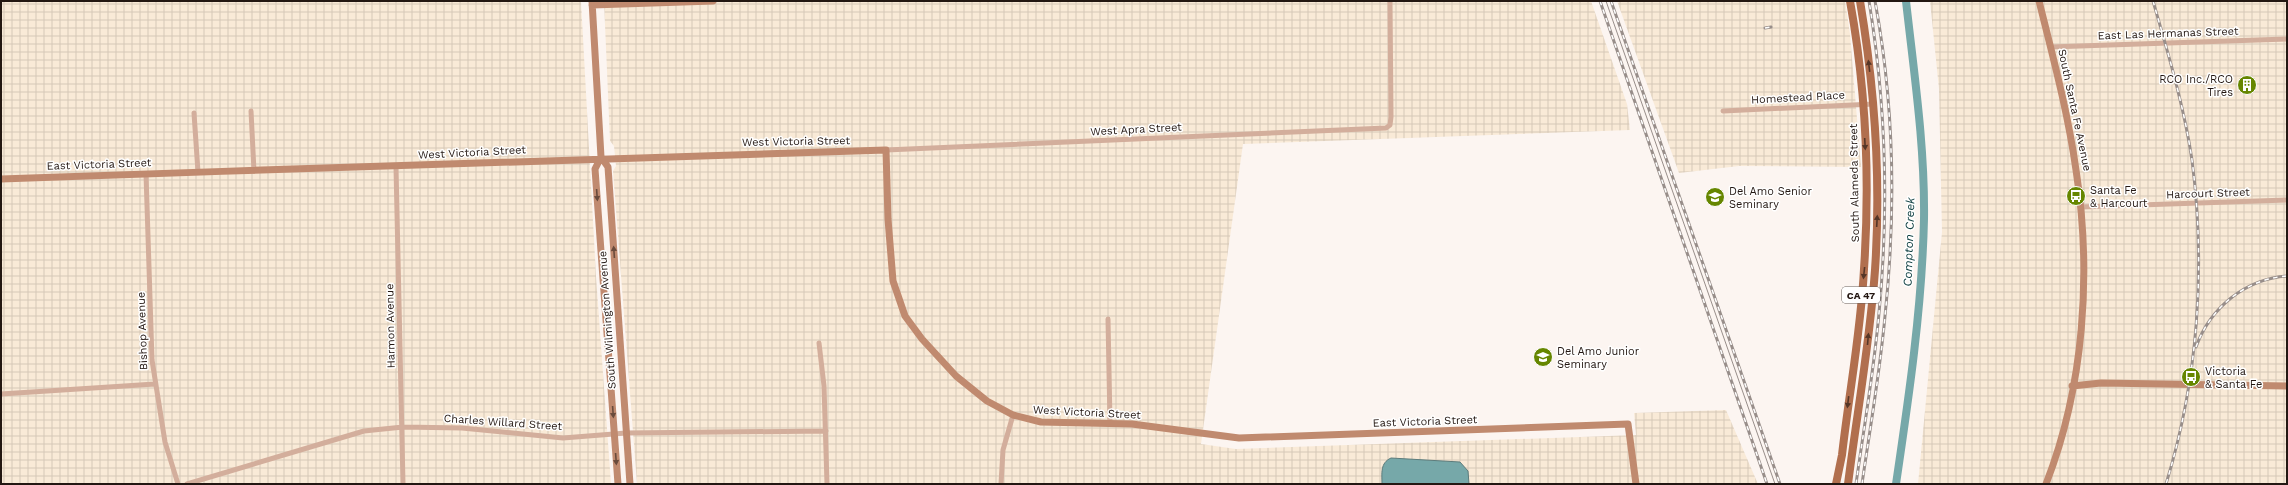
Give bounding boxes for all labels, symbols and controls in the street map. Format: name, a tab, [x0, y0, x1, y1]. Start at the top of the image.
street label: East Las Hermanas Street	[2097, 25, 2239, 42]
street label: South Santa Fe Avenue	[2055, 48, 2094, 172]
one-way arrow	[1865, 59, 1872, 72]
place label: RCO Inc./RCO Tires	[2159, 73, 2233, 99]
building icon: RCO Inc./RCO Tires	[2236, 74, 2258, 96]
street label: Homestead Place	[1751, 89, 1845, 106]
street label: West Apra Street	[1090, 121, 1182, 138]
street label: South Alameda Street	[1847, 123, 1862, 242]
street label: West Victoria Street	[742, 134, 851, 149]
one-way arrow	[1862, 138, 1869, 150]
street label: West Victoria Street	[418, 143, 527, 162]
street label: East Victoria Street	[46, 156, 152, 173]
place label: Santa Fe & Harcourt	[2090, 184, 2148, 210]
place label: Del Amo Senior Seminary	[1729, 185, 1812, 211]
bus stop icon: Santa Fe & Harcourt	[2065, 185, 2087, 207]
school or university icon: Del Amo Senior Seminary	[1704, 186, 1726, 208]
street label: Harcourt Street	[2166, 186, 2250, 201]
one-way arrow	[594, 189, 601, 201]
water label: Compton Creek	[1900, 197, 1918, 287]
one-way arrow	[1874, 214, 1880, 227]
one-way arrow	[610, 246, 617, 258]
street label: South Wilmington Avenue	[596, 250, 619, 390]
one-way arrow	[1861, 267, 1867, 279]
street label: Harmon Avenue	[383, 283, 398, 369]
road number: CA 47	[1842, 287, 1880, 303]
street label: Bishop Avenue	[135, 292, 150, 370]
one-way arrow	[1864, 333, 1871, 345]
place label: Del Amo Junior Seminary	[1557, 345, 1640, 371]
school or university icon: Del Amo Junior Seminary	[1532, 346, 1554, 368]
place label: Victoria & Santa Fe	[2205, 365, 2262, 391]
bus stop icon: Victoria & Santa Fe	[2180, 366, 2202, 388]
one-way arrow	[1845, 396, 1852, 408]
street label: West Victoria Street	[1033, 403, 1142, 422]
one-way arrow	[609, 406, 616, 418]
street label: Charles Willard Street	[443, 412, 563, 433]
street label: East Victoria Street	[1372, 413, 1478, 430]
one-way arrow	[612, 453, 619, 465]

